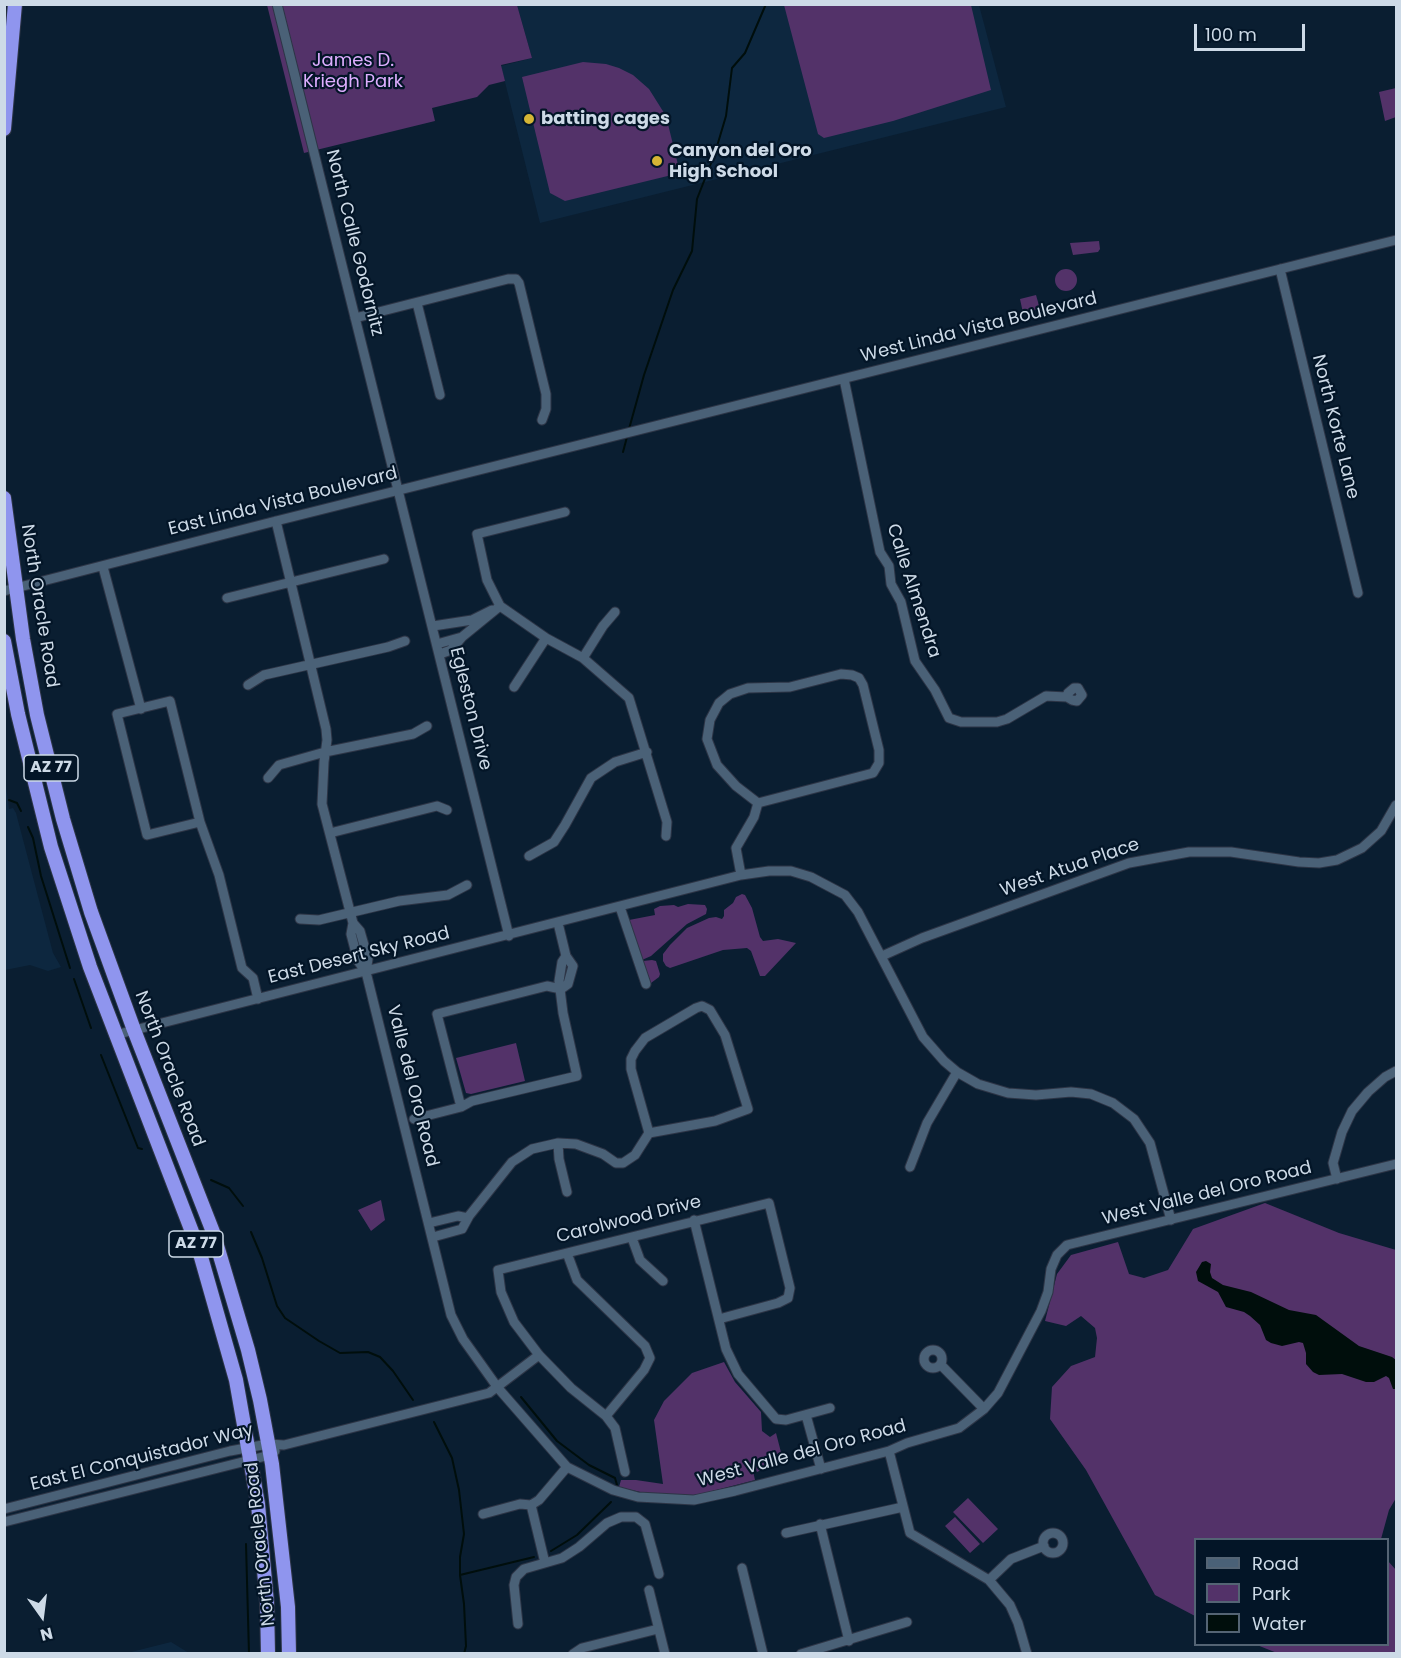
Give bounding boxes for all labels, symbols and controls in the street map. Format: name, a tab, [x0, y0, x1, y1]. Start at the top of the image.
scale bar	[1197, 12, 1308, 50]
text: 100 m	[1205, 22, 1257, 47]
park label: James D. Kriegh Park	[303, 50, 403, 92]
place label: batting cages	[541, 108, 670, 130]
marker: batting cages	[522, 112, 536, 126]
place label: Canyon del Oro High School	[669, 140, 812, 182]
street label: North Calle Godornitz	[320, 148, 388, 338]
marker: Canyon del Oro High School	[650, 154, 664, 168]
street label: West Linda Vista Boulevard	[859, 288, 1099, 368]
street label: North Korte Lane	[1307, 353, 1363, 501]
street label: East Linda Vista Boulevard	[166, 463, 400, 541]
street label: Calle Almendra	[881, 521, 945, 661]
street label: North Oracle Road	[15, 523, 63, 689]
street label: Egleston Drive	[444, 645, 496, 773]
road number: AZ 77	[24, 755, 78, 781]
street label: West Atua Place	[998, 834, 1142, 902]
street label: East Desert Sky Road	[266, 923, 452, 989]
street label: North Oracle Road	[129, 988, 209, 1150]
street label: Valle del Oro Road	[381, 1003, 443, 1169]
street label: West Valle del Oro Road	[1100, 1157, 1314, 1231]
street label: Carolwood Drive	[554, 1192, 704, 1248]
road number: AZ 77	[169, 1231, 223, 1257]
street label: West Valle del Oro Road	[695, 1416, 909, 1492]
street label: East El Conquistador Way	[28, 1420, 256, 1496]
street label: North Oracle Road	[242, 1461, 280, 1627]
legend	[1194, 1538, 1389, 1646]
text: Road	[1252, 1551, 1299, 1576]
text: Park	[1252, 1581, 1291, 1606]
north arrow	[12, 1586, 72, 1646]
text: Water	[1252, 1611, 1306, 1636]
text: N	[38, 1621, 55, 1647]

